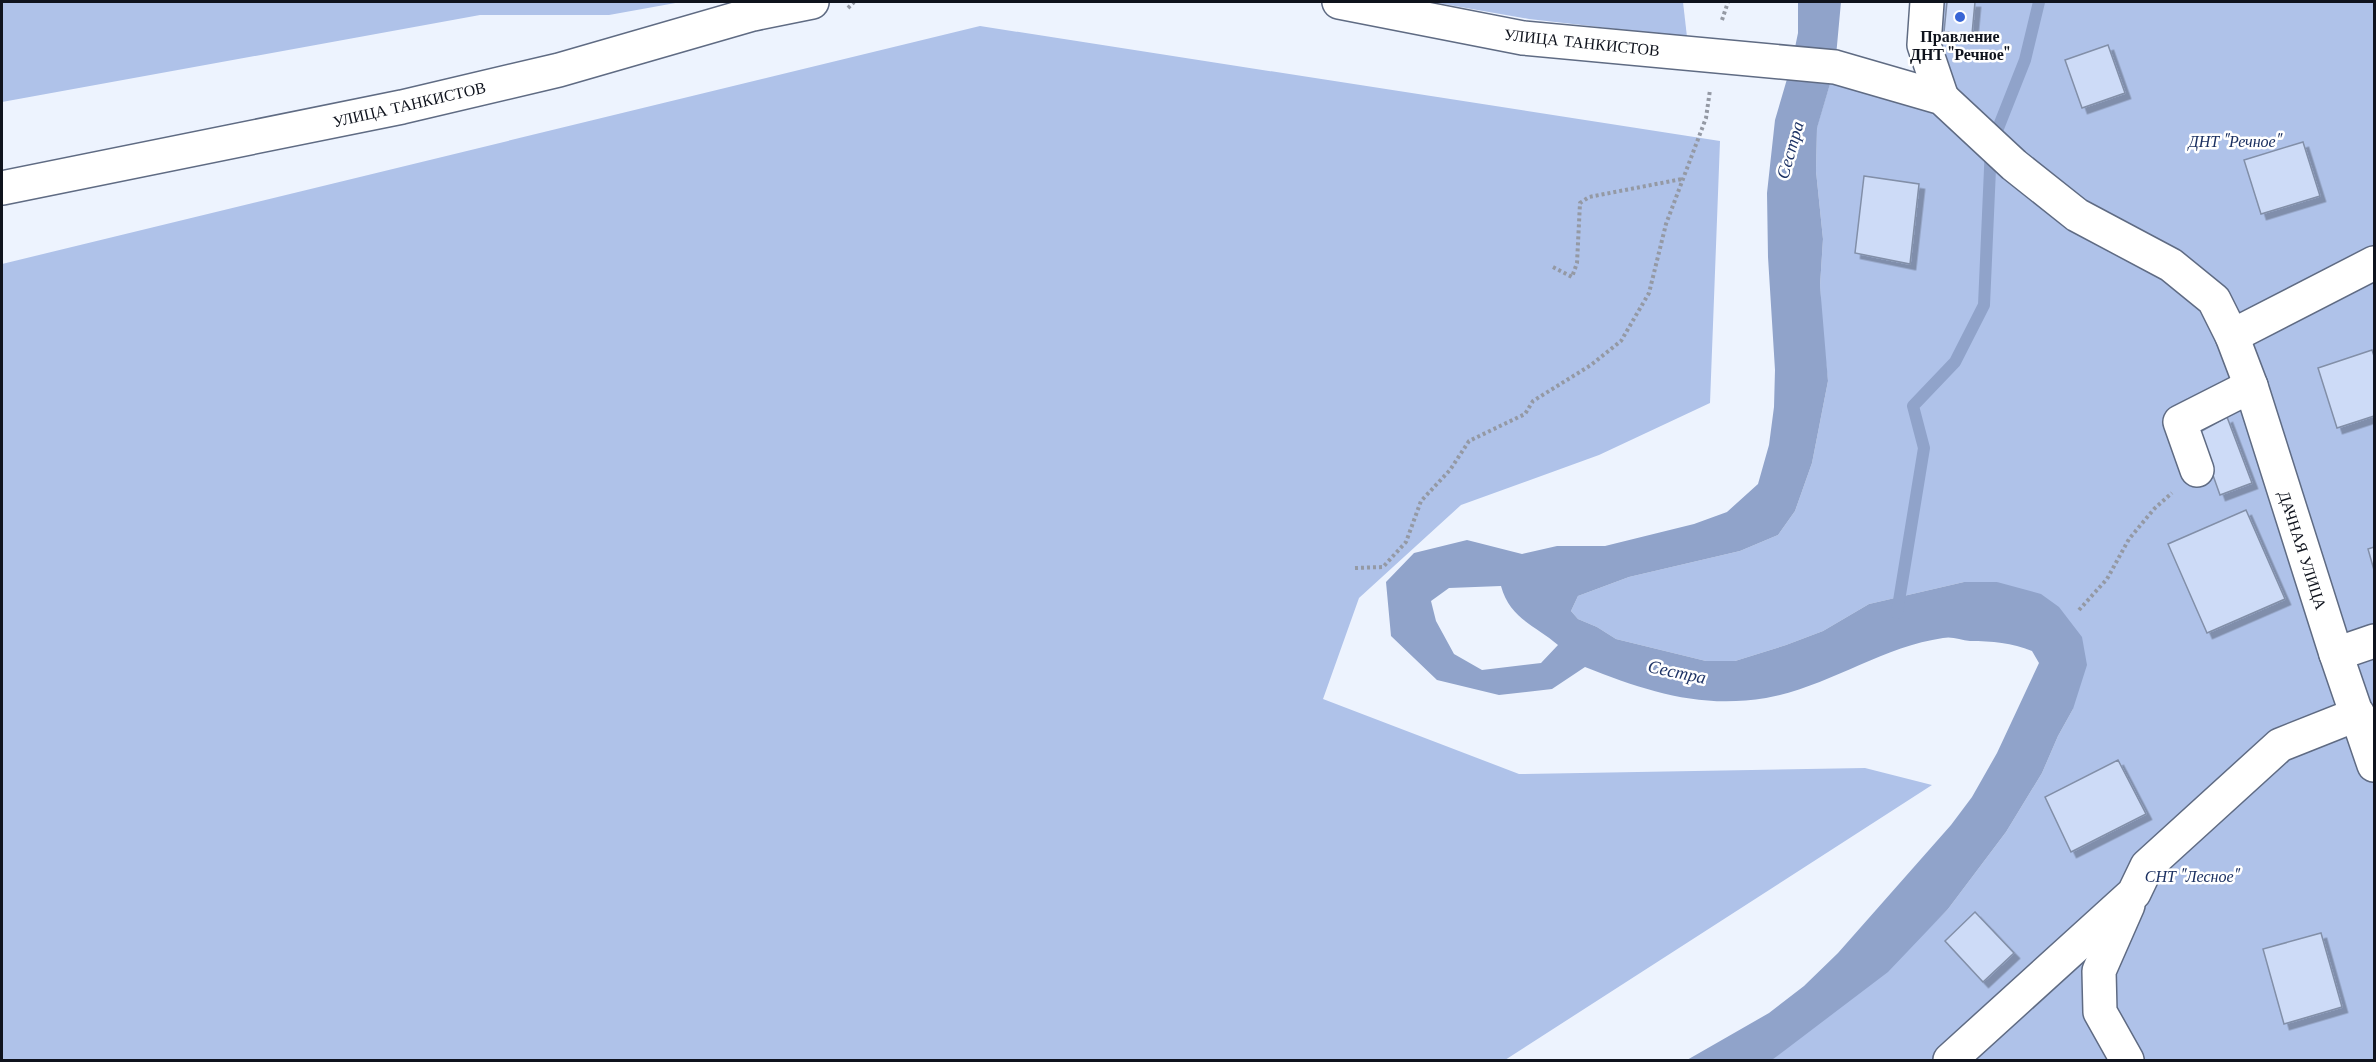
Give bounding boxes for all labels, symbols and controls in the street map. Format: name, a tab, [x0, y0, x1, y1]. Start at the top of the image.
marker: Правление ДНТ "Речное"	[1953, 10, 1967, 24]
street label: УЛИЦА ТАНКИСТОВ	[1503, 24, 1661, 60]
place label: Правление ДНТ "Речное"	[1910, 26, 2010, 64]
street label: УЛИЦА ТАНКИСТОВ	[331, 77, 487, 131]
water label: Сестра	[1771, 119, 1809, 181]
park label: ДНТ "Речное"	[2187, 131, 2283, 151]
street label: ДАЧНАЯ УЛИЦА	[2274, 488, 2332, 612]
water label: Сестра	[1646, 655, 1708, 689]
park label: СНТ "Лесное"	[2145, 866, 2241, 886]

